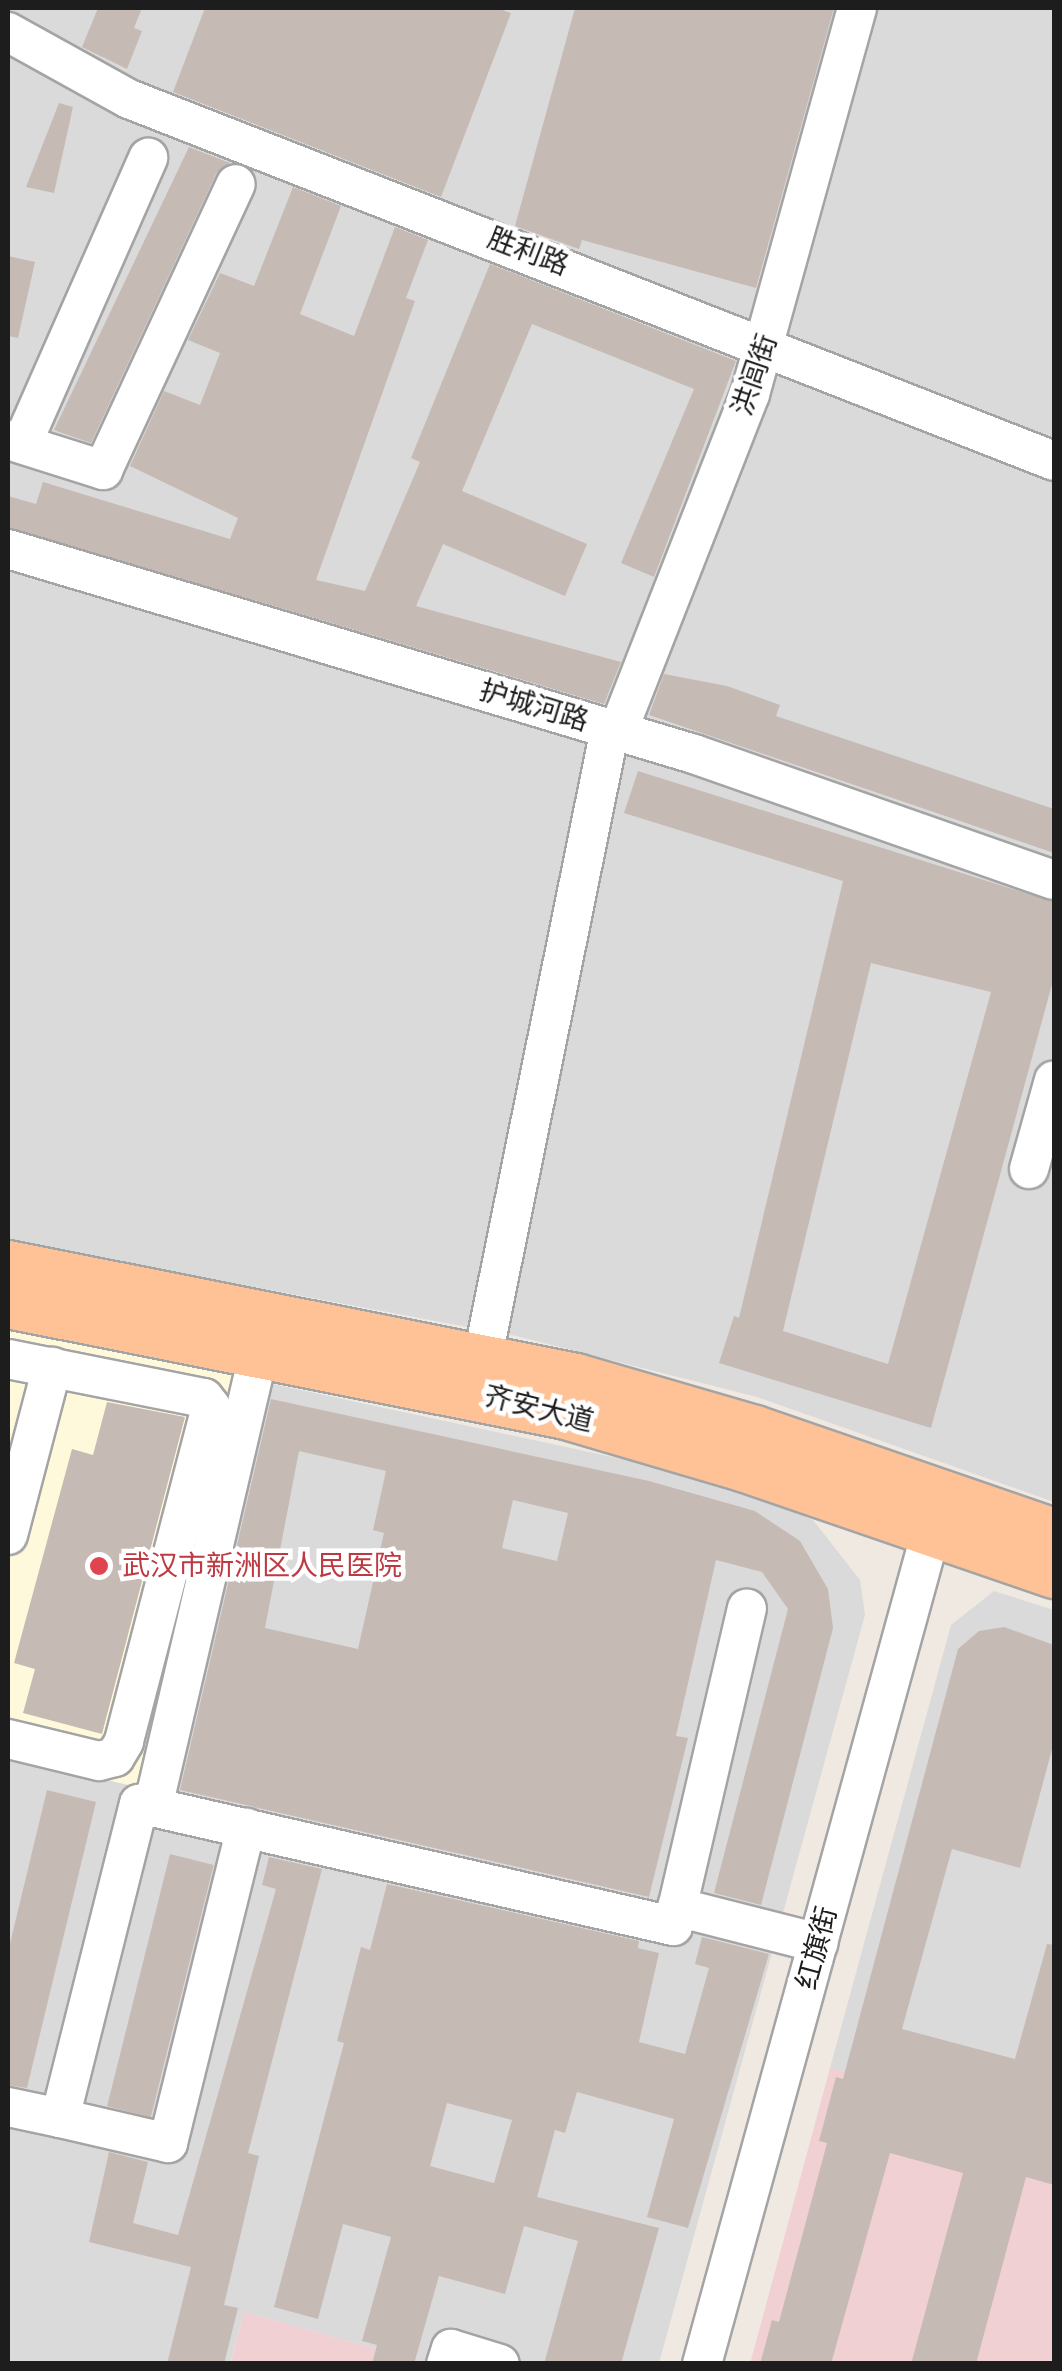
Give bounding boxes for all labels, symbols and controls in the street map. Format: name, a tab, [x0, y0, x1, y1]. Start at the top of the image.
street label: 胜利路	[483, 221, 573, 283]
street label: 洪闾街	[725, 330, 785, 420]
street label: 护城河路	[476, 674, 592, 738]
street label: 齐安大道	[481, 1379, 597, 1439]
place label: 武汉市新洲区人民医院	[122, 1549, 402, 1583]
marker: 武汉市新洲区人民医院	[86, 1553, 112, 1579]
street label: 红旗街	[790, 1903, 844, 1993]

